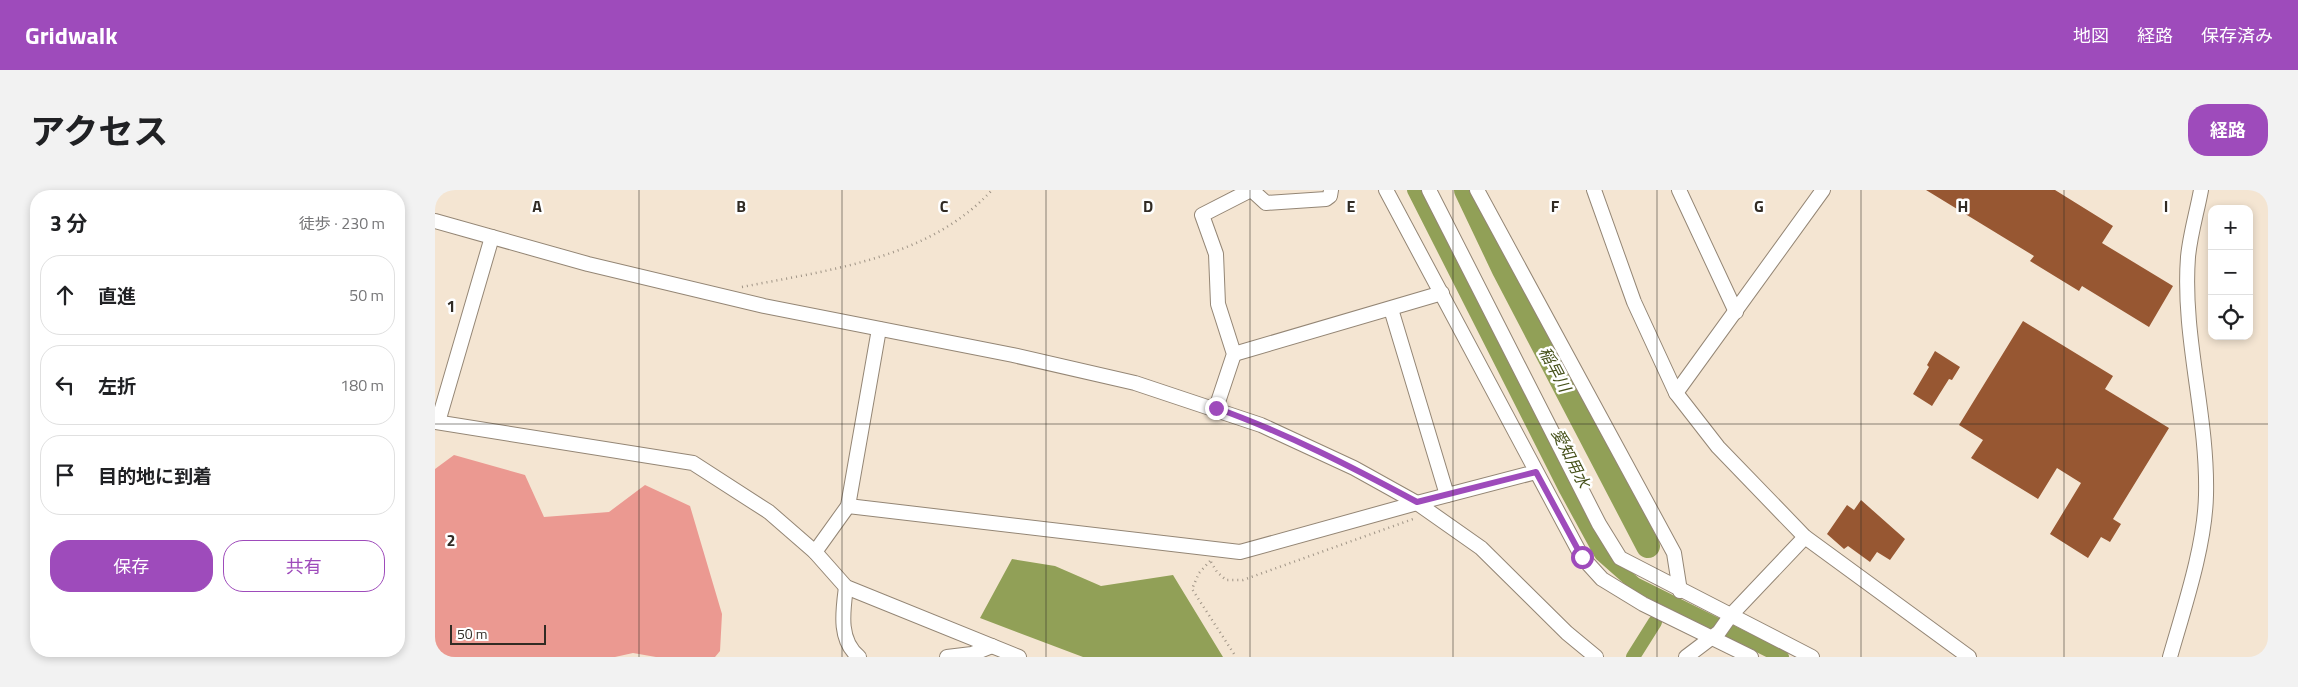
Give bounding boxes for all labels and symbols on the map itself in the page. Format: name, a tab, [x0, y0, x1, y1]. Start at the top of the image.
text: A	[532, 194, 542, 218]
text: B	[736, 194, 746, 218]
text: C	[940, 194, 949, 218]
text: D	[1143, 194, 1153, 218]
text: E	[1347, 194, 1356, 218]
text: F	[1551, 194, 1560, 218]
text: G	[1754, 194, 1764, 218]
text: H	[1958, 194, 1968, 218]
text: I	[2164, 194, 2168, 218]
text: 1	[447, 294, 455, 318]
water label: 稲早川	[1533, 342, 1578, 398]
route end	[1205, 397, 1228, 420]
water label: 愛知用水	[1546, 424, 1597, 494]
text: 2	[447, 528, 455, 552]
route start	[1571, 546, 1594, 569]
scale bar	[450, 622, 546, 645]

